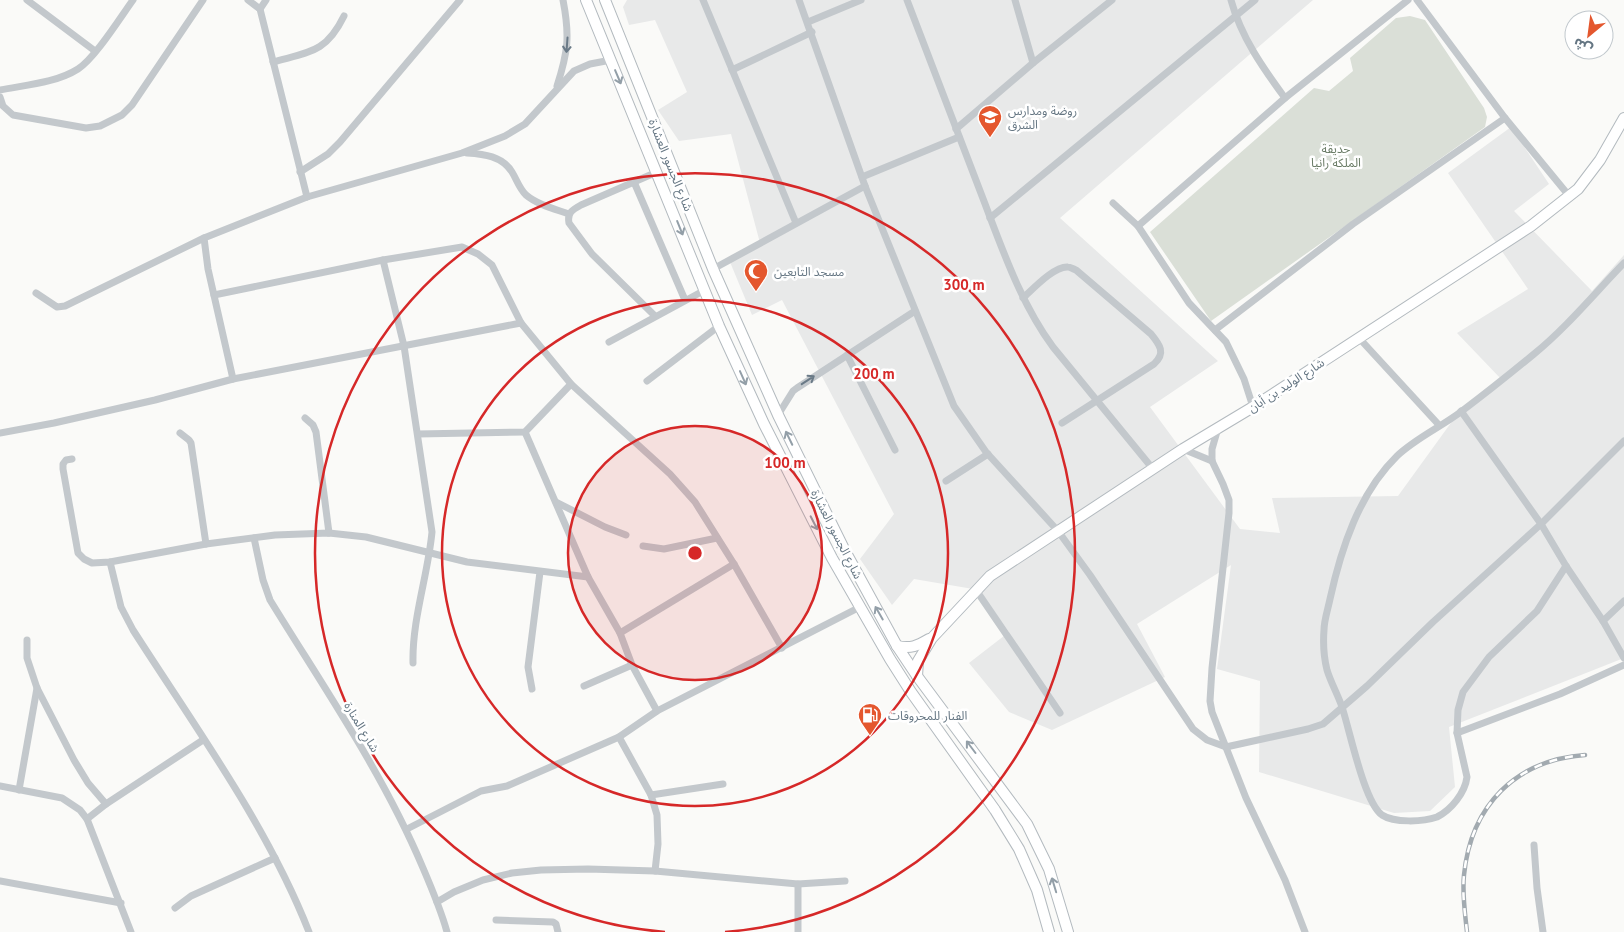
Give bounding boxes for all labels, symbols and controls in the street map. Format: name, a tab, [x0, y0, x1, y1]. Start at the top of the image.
north arrow	[1564, 10, 1614, 60]
text: ش	[1570, 34, 1595, 59]
one-way arrow	[563, 37, 572, 53]
one-way arrow	[614, 69, 623, 85]
place label: روضة ومدارس الشرق	[1008, 103, 1077, 132]
school or university icon: روضة ومدارس الشرق	[977, 104, 1003, 138]
street label: شارع الجسور العشارة	[644, 117, 696, 214]
park label: حديقة الملكة رانيا	[1311, 141, 1361, 170]
one-way arrow	[676, 220, 685, 235]
mosque icon: مسجد التابعين	[743, 258, 769, 292]
place label: مسجد التابعين	[774, 264, 844, 279]
text: 300 m	[943, 275, 985, 294]
street label: شارع الوليد بن أبان	[1245, 355, 1328, 417]
text: 200 m	[853, 364, 895, 383]
one-way arrow	[738, 370, 748, 385]
one-way arrow	[801, 375, 815, 386]
one-way arrow	[784, 430, 794, 445]
text: 100 m	[764, 453, 806, 472]
street label: شارع الجسور العشارة	[806, 487, 866, 582]
one-way arrow	[809, 516, 819, 531]
centre of rings	[686, 544, 704, 562]
one-way arrow	[873, 607, 883, 621]
street label: شارع المنارة	[339, 699, 383, 756]
fuel station icon: الفنار للمحروقات	[857, 702, 883, 736]
place label: الفنار للمحروقات	[888, 708, 967, 723]
one-way arrow	[965, 741, 976, 754]
one-way arrow	[1049, 877, 1059, 893]

